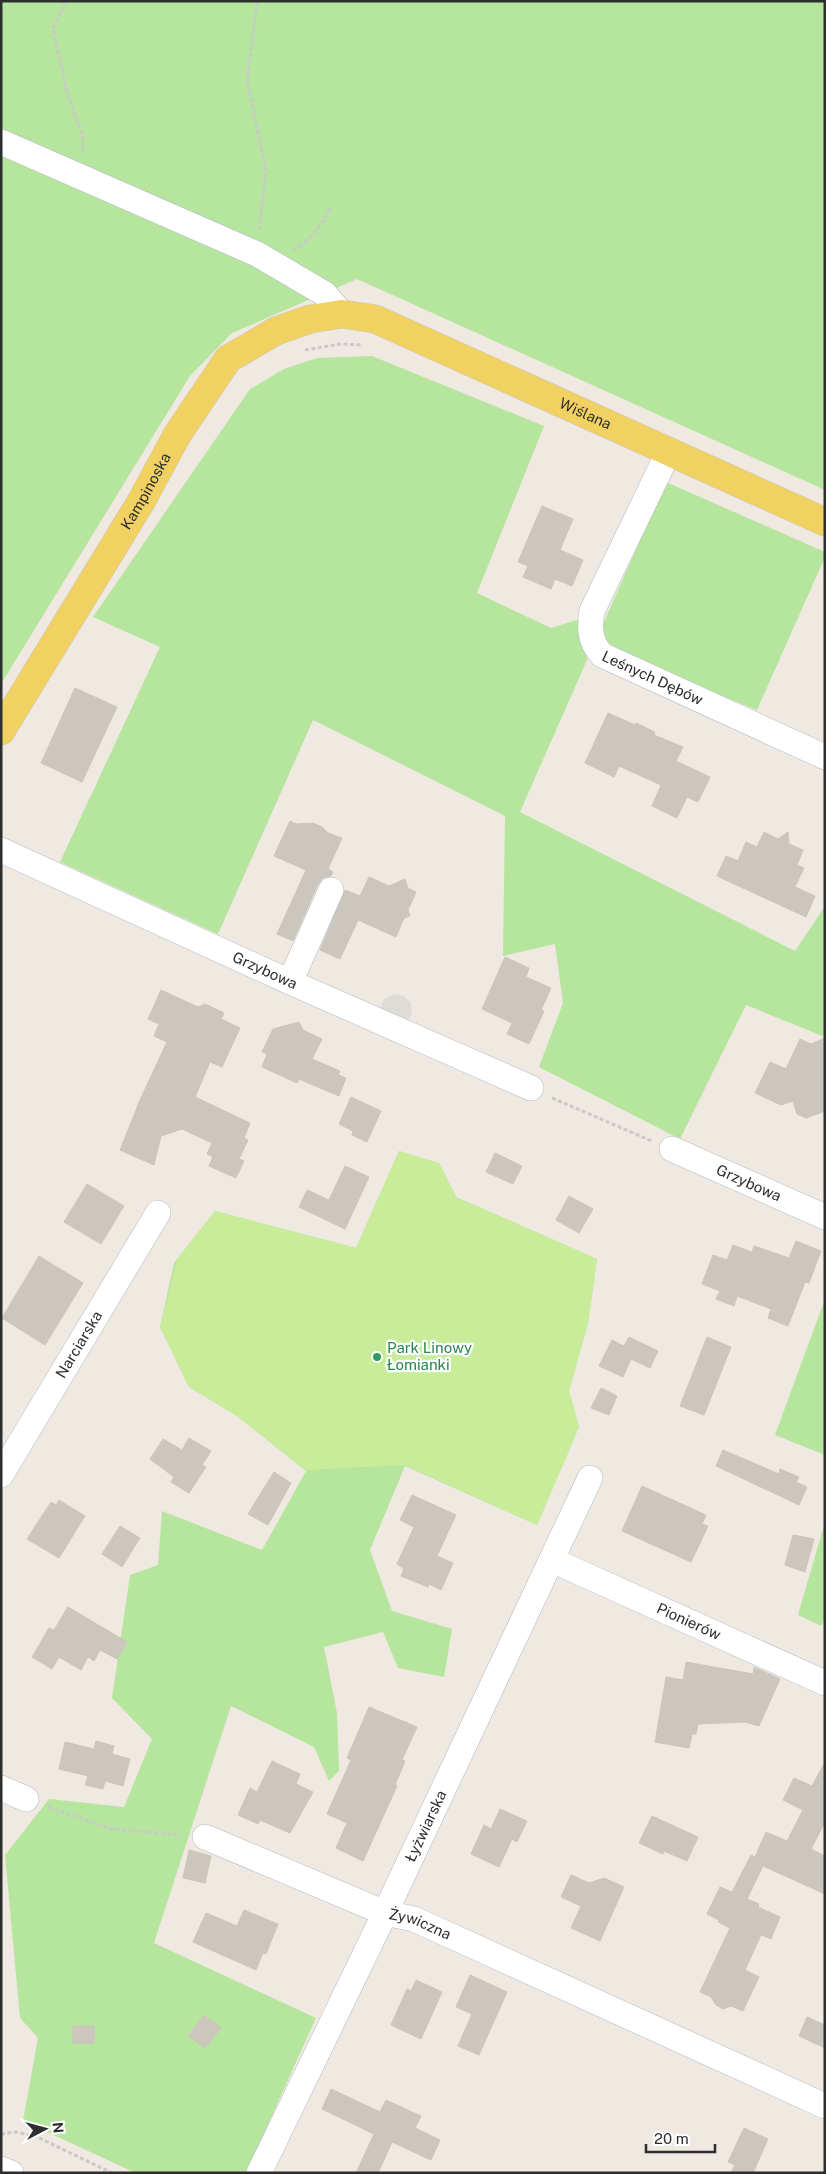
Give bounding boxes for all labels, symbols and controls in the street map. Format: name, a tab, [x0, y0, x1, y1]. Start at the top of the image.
street label: Wiślana	[557, 394, 614, 433]
street label: Kampinoska	[117, 450, 174, 533]
street label: Leśnych Dębów	[600, 647, 706, 708]
street label: Grzybowa	[230, 948, 300, 992]
street label: Grzybowa	[714, 1161, 784, 1204]
street label: Narciarska	[52, 1308, 105, 1381]
place label: Park Linowy Łomianki	[387, 1339, 472, 1373]
marker: Park Linowy Łomianki	[371, 1351, 383, 1363]
street label: Pionierów	[654, 1599, 724, 1643]
street label: Łyżwiarska	[401, 1787, 450, 1864]
street label: Żywiczna	[387, 1904, 454, 1943]
north arrow	[20, 2104, 70, 2154]
text: N	[49, 2121, 66, 2134]
scale bar	[646, 2122, 715, 2154]
text: 20 m	[654, 2130, 689, 2147]

